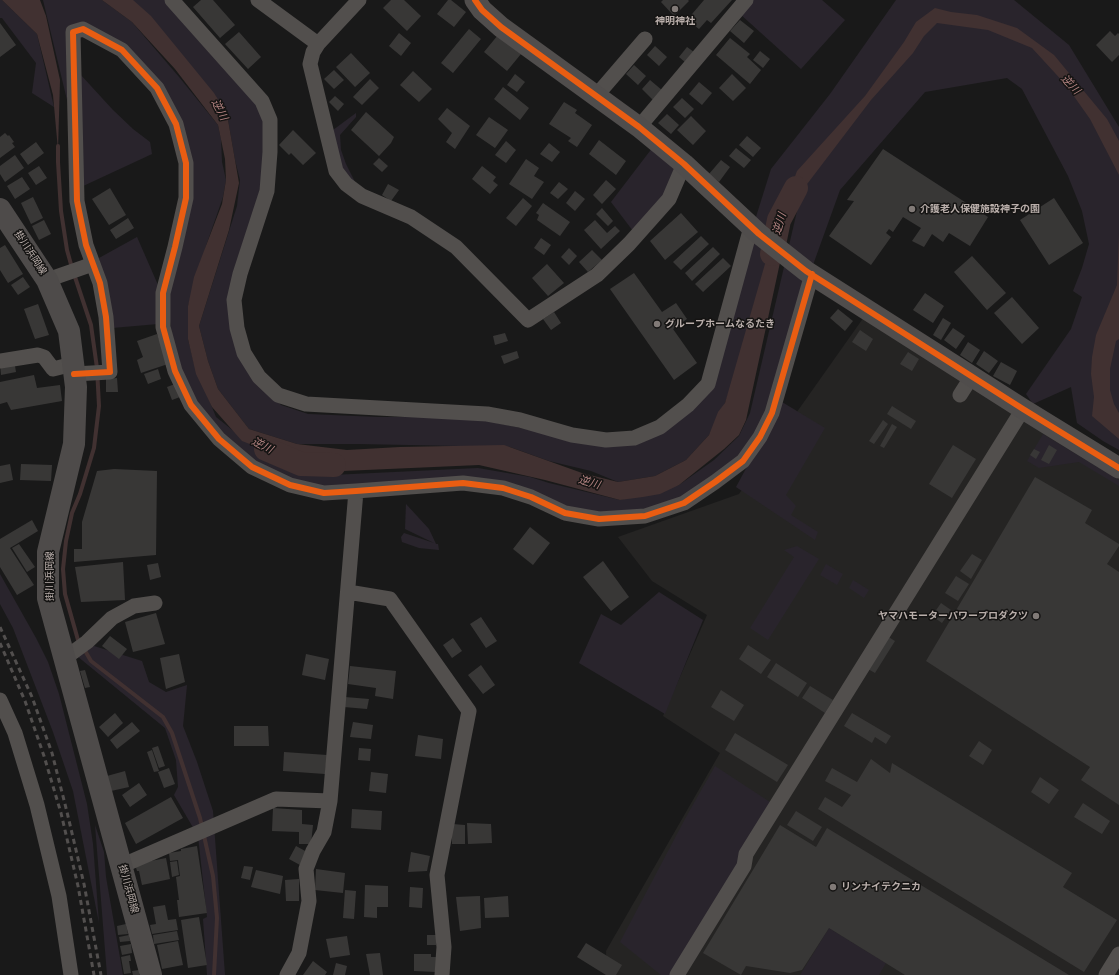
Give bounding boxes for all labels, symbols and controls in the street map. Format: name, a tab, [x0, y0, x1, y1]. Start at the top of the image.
marker: 神明神社	[670, 4, 680, 14]
place label: 神明神社	[655, 15, 695, 27]
water label: 逆川	[1058, 73, 1082, 97]
water label: 逆川	[208, 97, 230, 123]
place label: 介護老人保健施設神子の園	[920, 203, 1040, 215]
marker: 介護老人保健施設神子の園	[907, 204, 917, 214]
water label: 逆川	[770, 212, 790, 236]
street label: 掛川浜岡線	[11, 229, 49, 277]
place label: グループホームなるたき	[665, 318, 775, 330]
marker: グループホームなるたき	[652, 319, 662, 329]
water label: 逆川	[249, 435, 275, 457]
water label: 逆川	[577, 474, 601, 492]
street label: 掛川浜岡線	[44, 551, 56, 601]
place label: ヤマハモーターパワープロダクツ	[878, 610, 1028, 622]
marker: ヤマハモーターパワープロダクツ	[1031, 611, 1041, 621]
street label: 掛川浜岡線	[116, 863, 140, 915]
place label: リンナイテクニカ	[841, 881, 921, 893]
marker: リンナイテクニカ	[828, 882, 838, 892]

